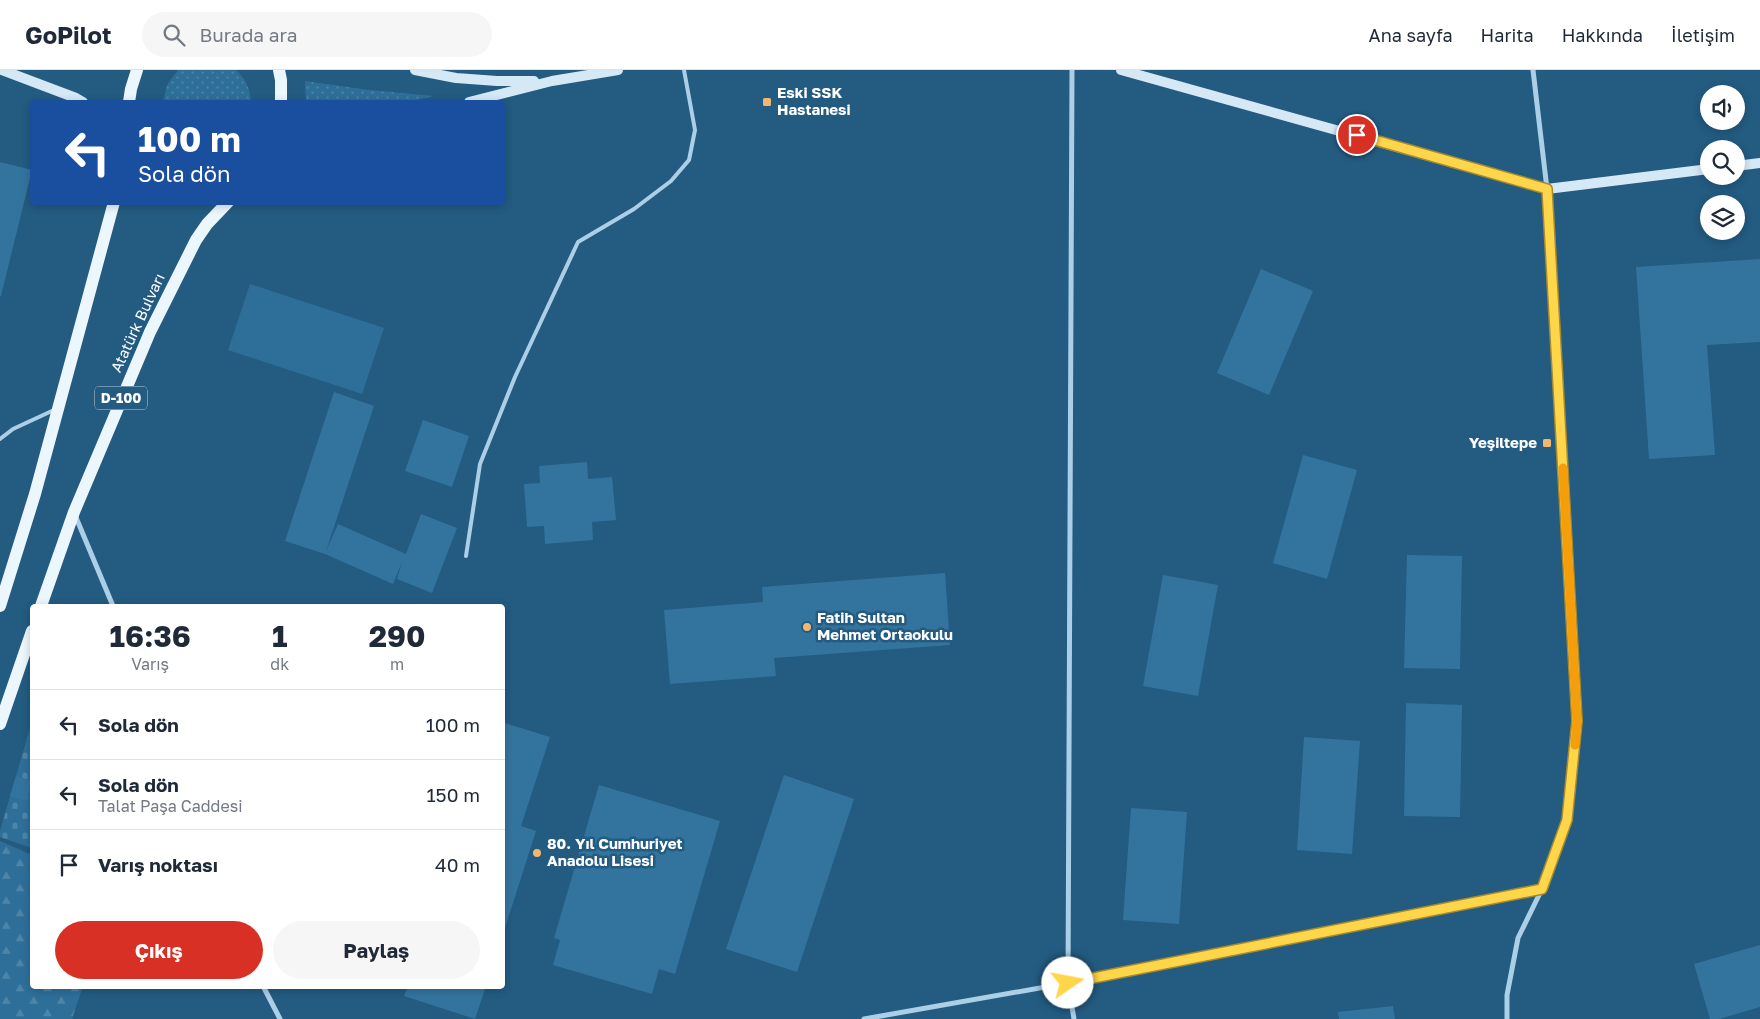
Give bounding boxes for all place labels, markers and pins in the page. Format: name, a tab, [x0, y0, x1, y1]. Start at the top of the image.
place label: Eski SSK Hastanesi	[777, 83, 851, 118]
marker: Eski SSK Hastanesi	[761, 96, 773, 108]
pin	[1336, 114, 1378, 156]
place label: Yeşiltepe	[1469, 433, 1537, 451]
marker: Yeşiltepe	[1541, 437, 1553, 449]
place label: Fatih Sultan Mehmet Ortaokulu	[817, 608, 953, 643]
marker: Fatih Sultan Mehmet Ortaokulu	[801, 621, 813, 633]
place label: 80. Yıl Cumhuriyet Anadolu Lisesi	[547, 834, 682, 869]
marker: 80. Yıl Cumhuriyet Anadolu Lisesi	[531, 847, 543, 859]

